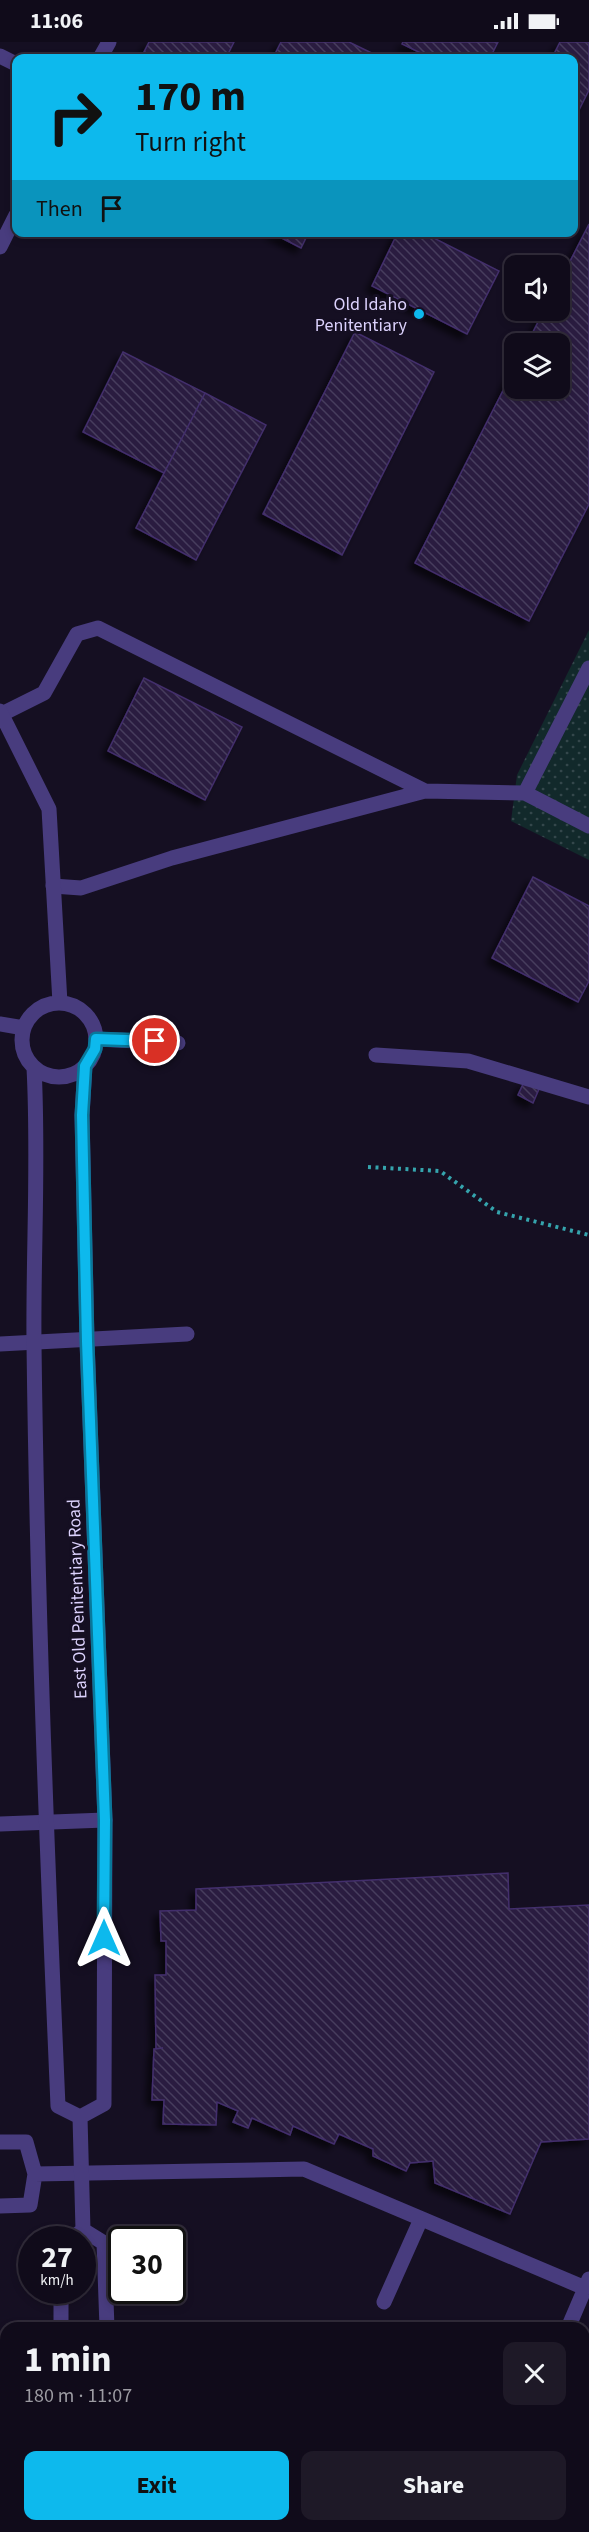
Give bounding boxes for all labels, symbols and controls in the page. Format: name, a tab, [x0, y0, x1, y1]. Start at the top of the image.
text: 11:06	[30, 5, 83, 37]
text: 170 m	[135, 67, 246, 127]
icon: right	[36, 78, 114, 156]
text: Turn right	[135, 123, 246, 162]
icon: arrive	[95, 192, 128, 225]
text: Then	[36, 193, 83, 225]
map controls	[504, 255, 570, 399]
button: sound	[504, 255, 570, 321]
place label: Old Idaho Penitentiary	[315, 292, 408, 338]
marker: Old Idaho Penitentiary	[412, 307, 426, 321]
button: layers	[504, 333, 570, 399]
pin	[129, 1015, 180, 1066]
icon: arrive	[138, 1024, 171, 1057]
street label: East Old Penitentiary Road	[62, 1499, 93, 1699]
position arrow	[72, 1906, 136, 1970]
speed limit sign: 30	[108, 2226, 186, 2304]
text: 27	[41, 2236, 73, 2279]
text: km/h	[40, 2270, 74, 2291]
text: 1 min	[24, 2334, 112, 2385]
button: close	[503, 2342, 566, 2405]
text: 180 m · 11:07	[24, 2382, 132, 2410]
button: Exit	[24, 2451, 289, 2520]
button: Share	[301, 2451, 566, 2520]

